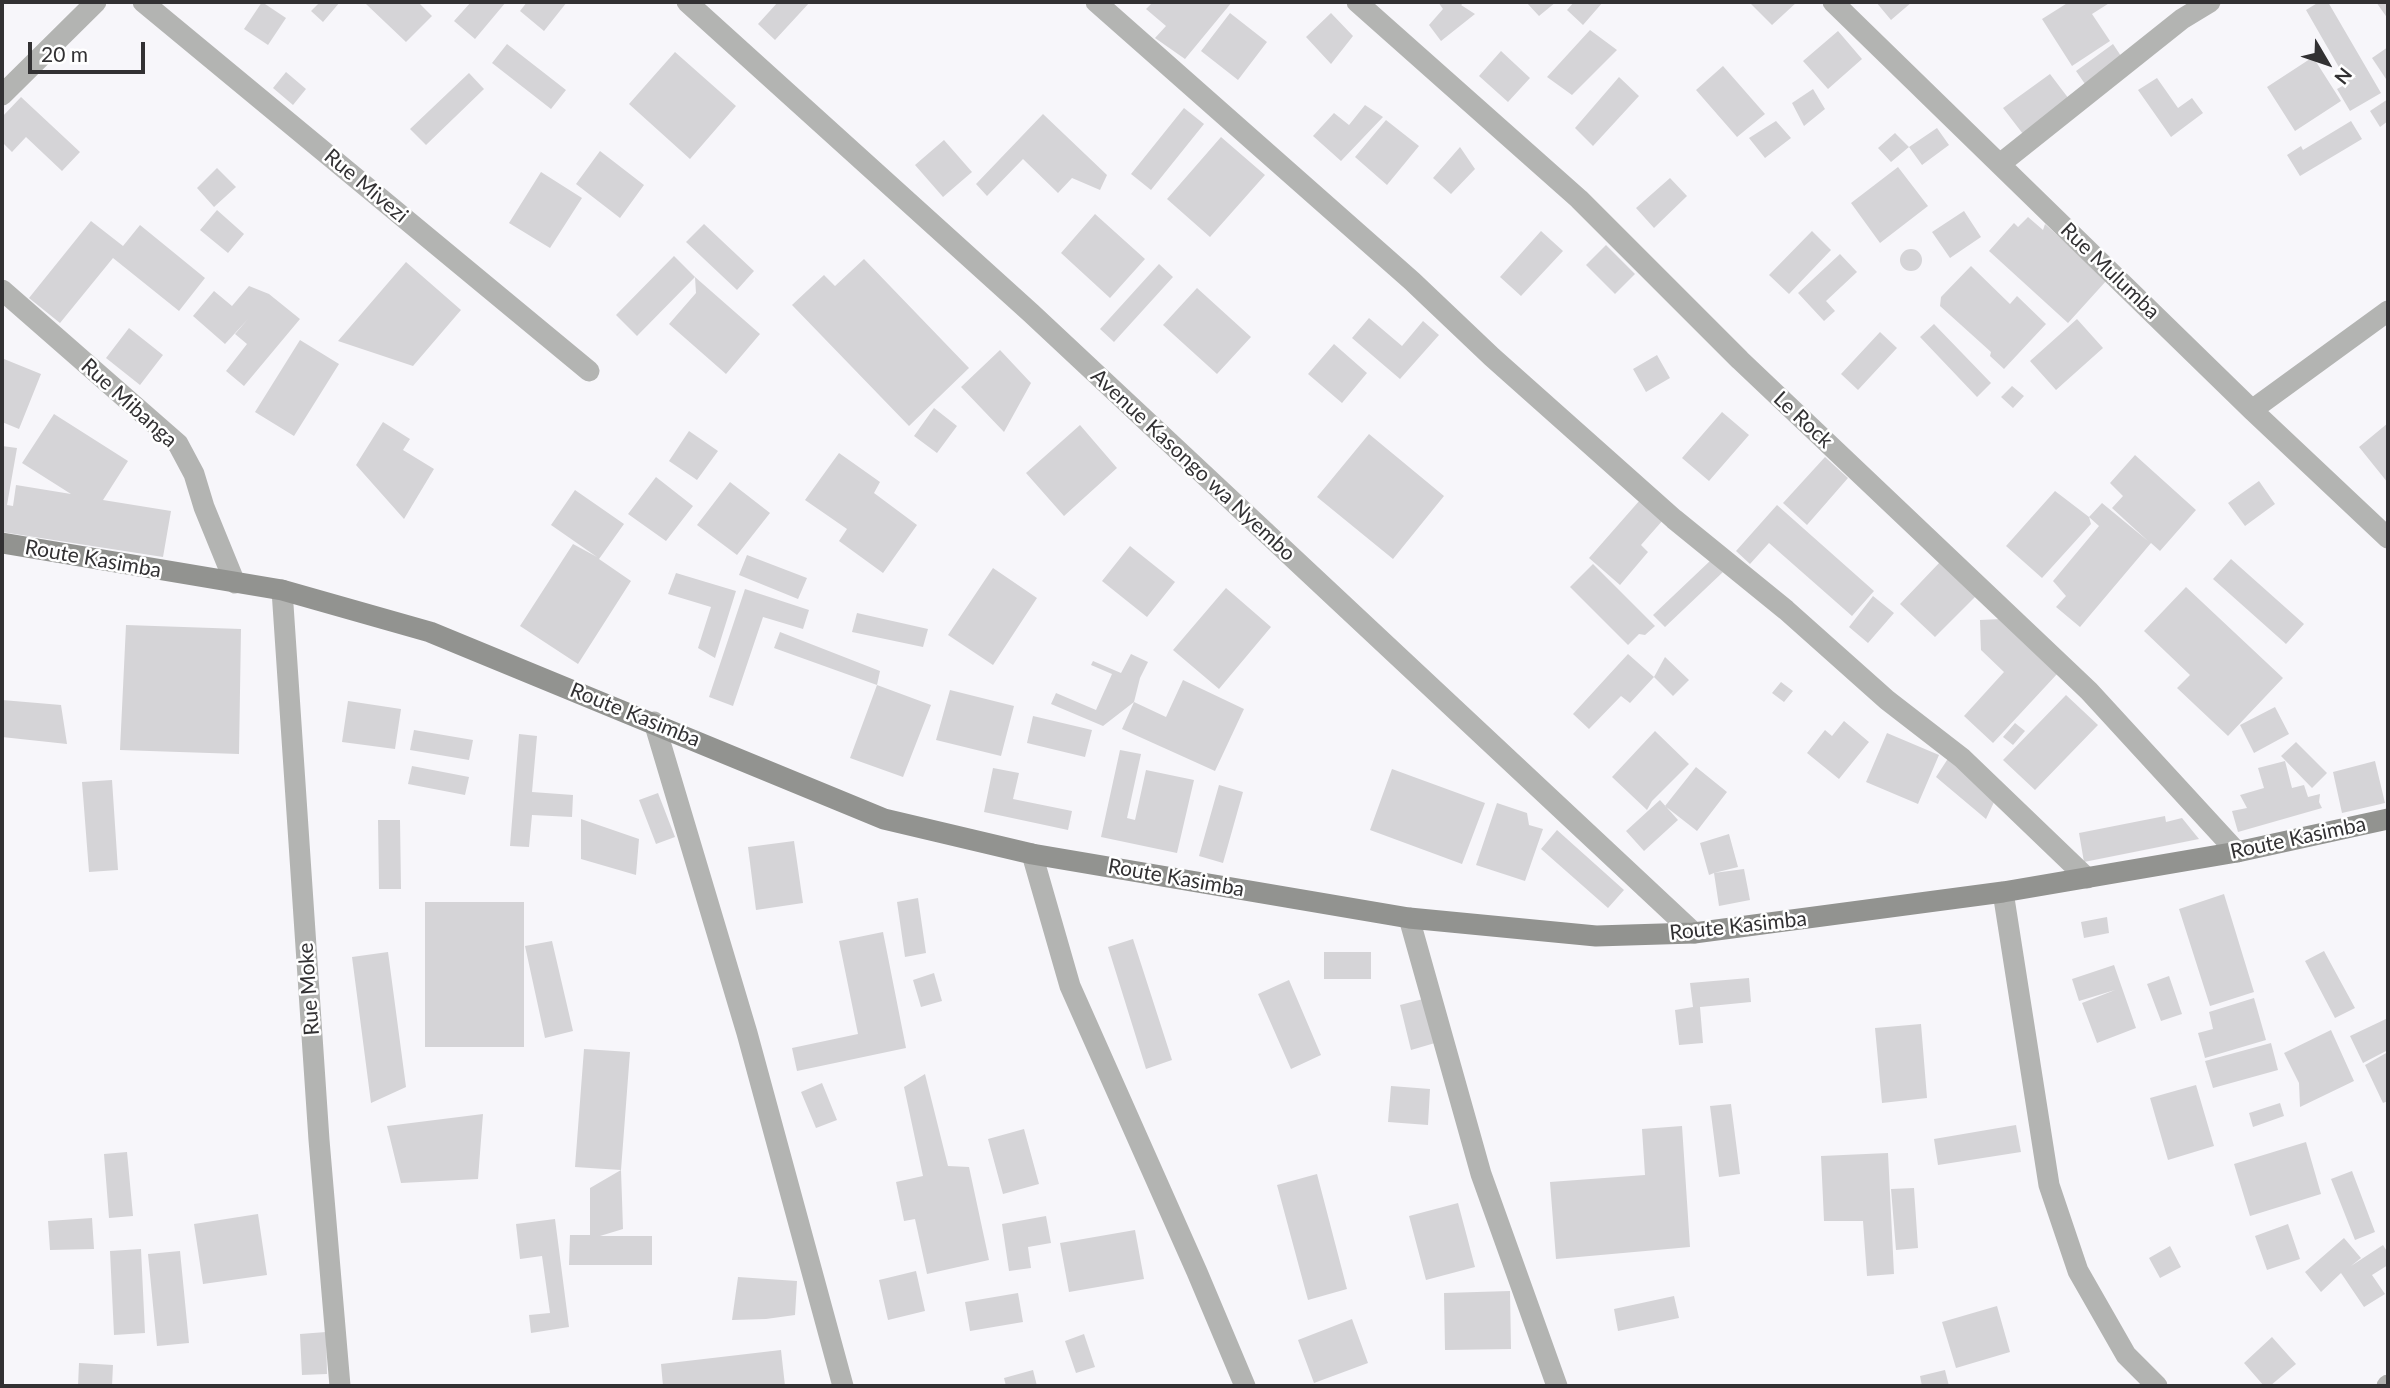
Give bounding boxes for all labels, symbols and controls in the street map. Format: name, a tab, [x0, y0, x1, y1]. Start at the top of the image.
scale bar	[32, 28, 149, 72]
north arrow	[2292, 28, 2362, 98]
text: 20 m	[41, 41, 88, 66]
text: N	[2330, 64, 2357, 89]
street label: Rue Mivezi	[319, 144, 413, 228]
street label: Rue Mulumba	[2055, 217, 2165, 325]
street label: Rue Mibanga	[76, 353, 182, 453]
street label: Avenue Kasongo wa Nyembo	[1086, 364, 1300, 566]
street label: Le Rock	[1768, 386, 1838, 454]
street label: Route Kasimba	[23, 535, 163, 583]
street label: Route Kasimba	[566, 677, 704, 753]
street label: Route Kasimba	[2228, 811, 2368, 865]
street label: Route Kasimba	[1106, 854, 1246, 902]
street label: Route Kasimba	[1668, 906, 1808, 946]
street label: Rue Moke	[293, 942, 325, 1036]

